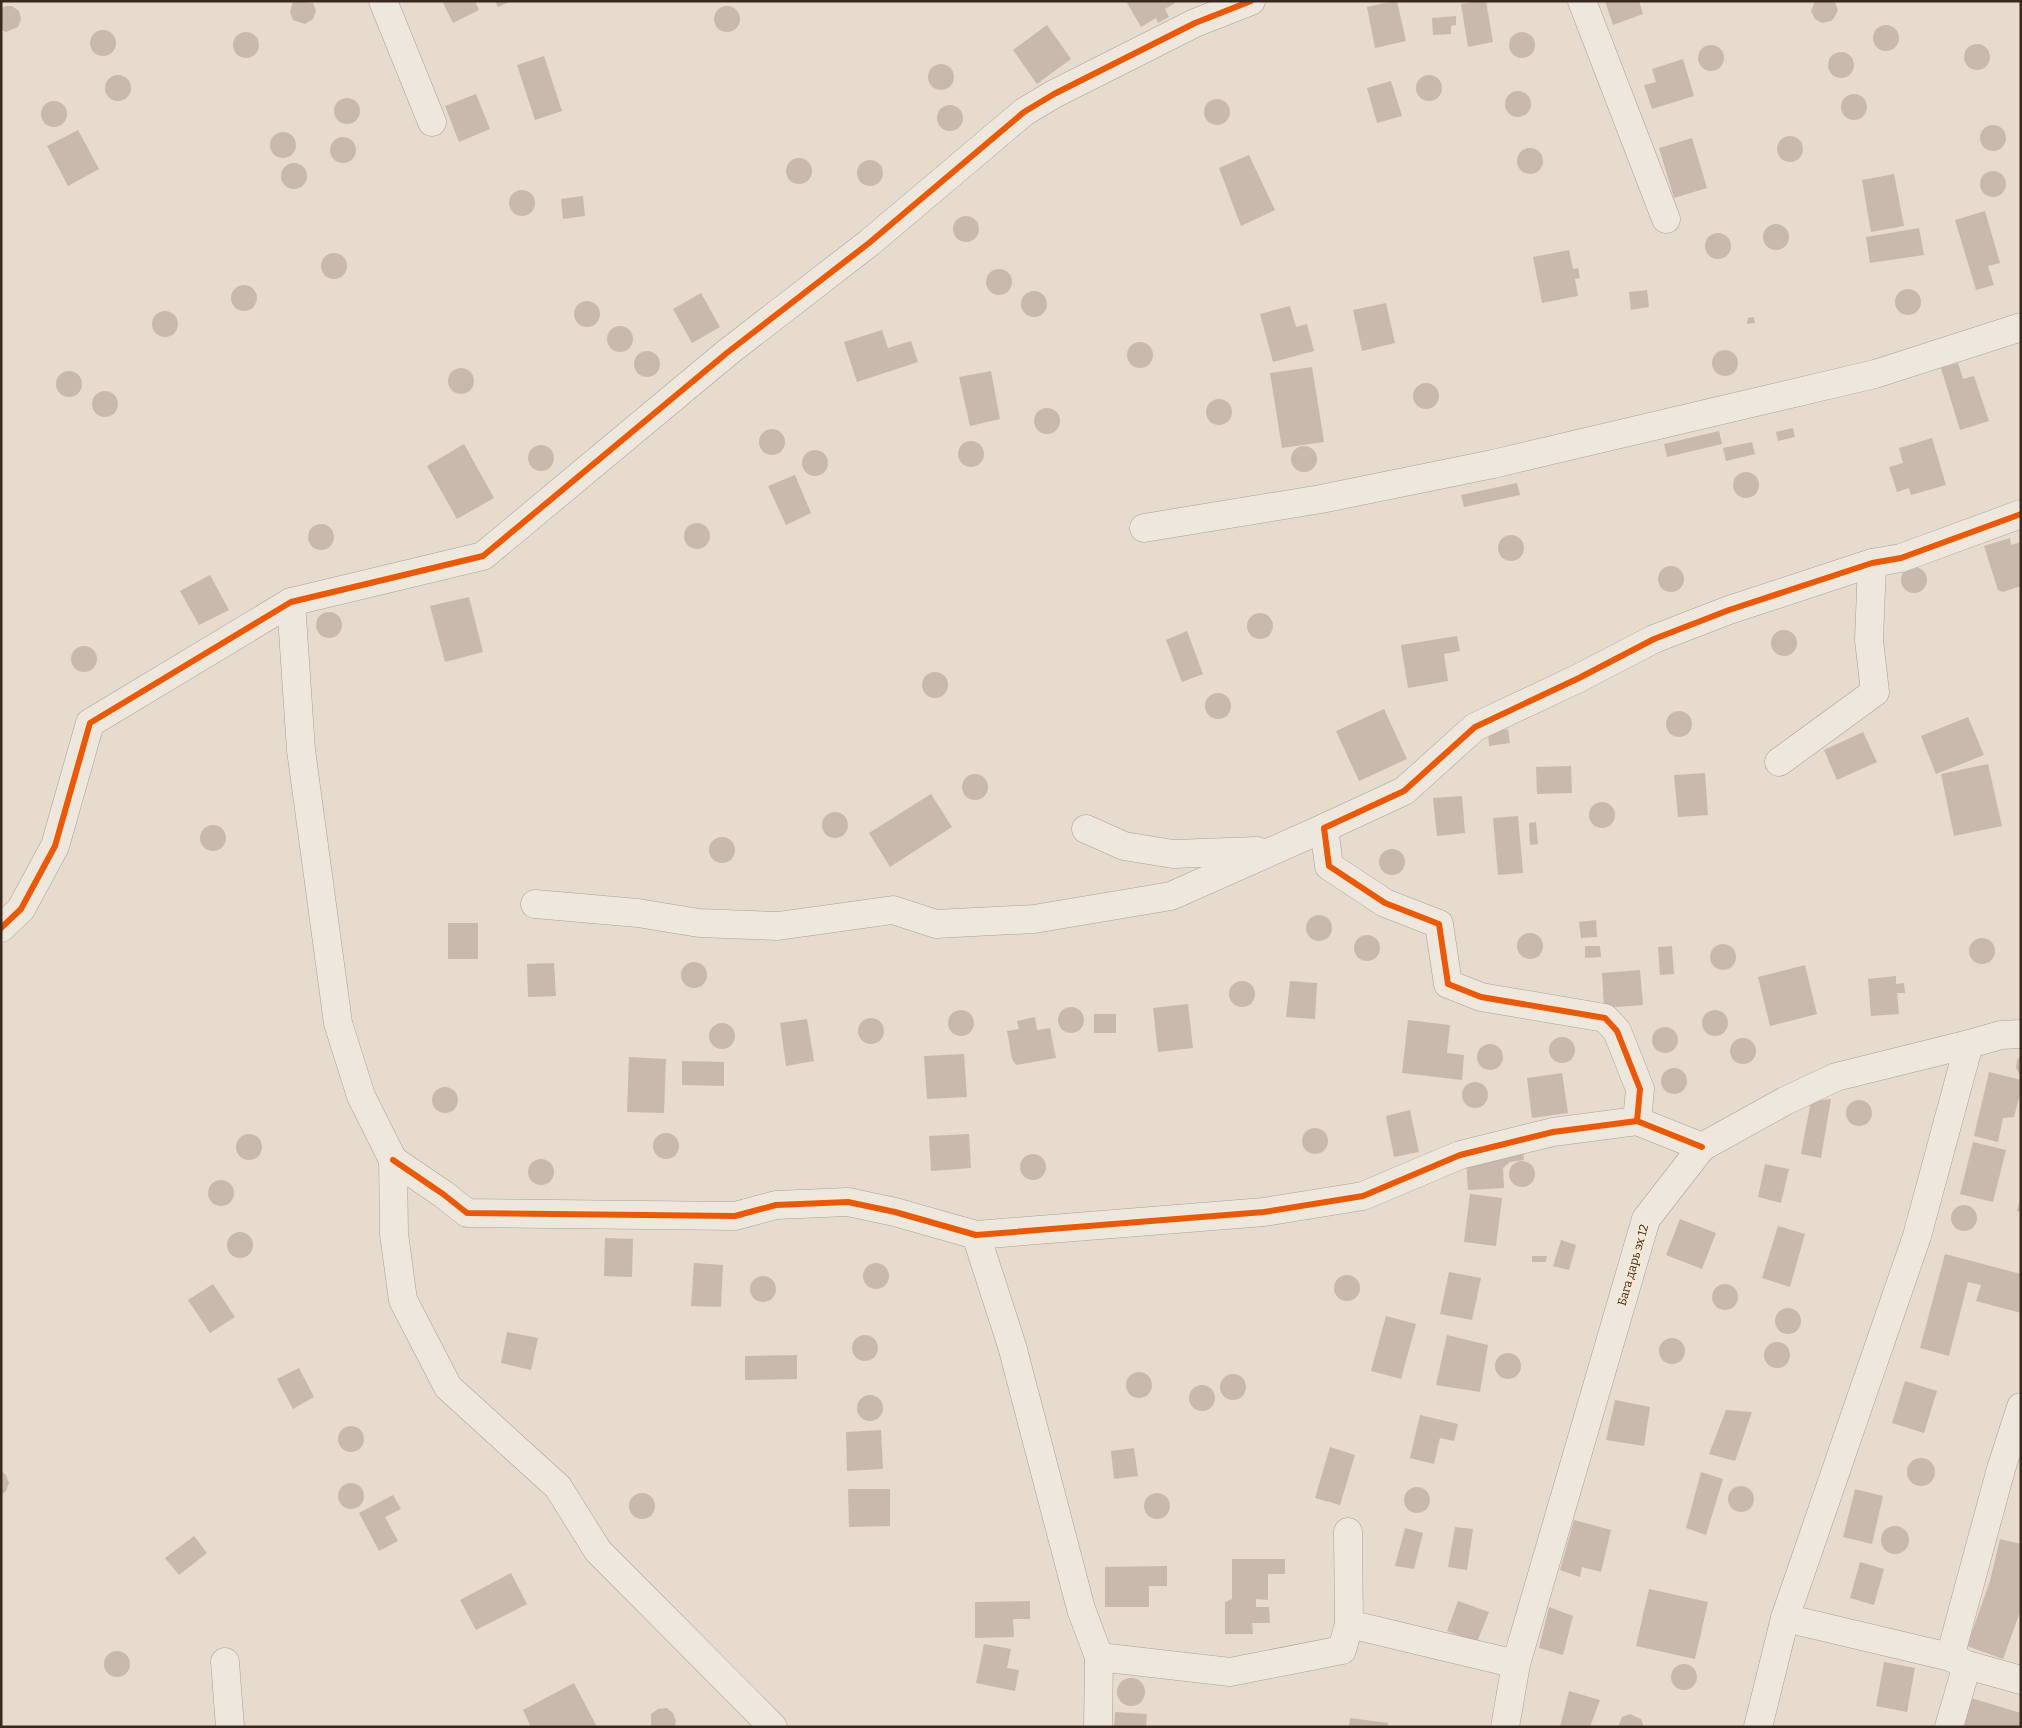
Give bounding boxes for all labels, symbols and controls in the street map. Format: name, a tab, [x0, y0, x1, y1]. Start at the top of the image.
street label: Бага дарь эх 12	[1615, 1223, 1651, 1307]

